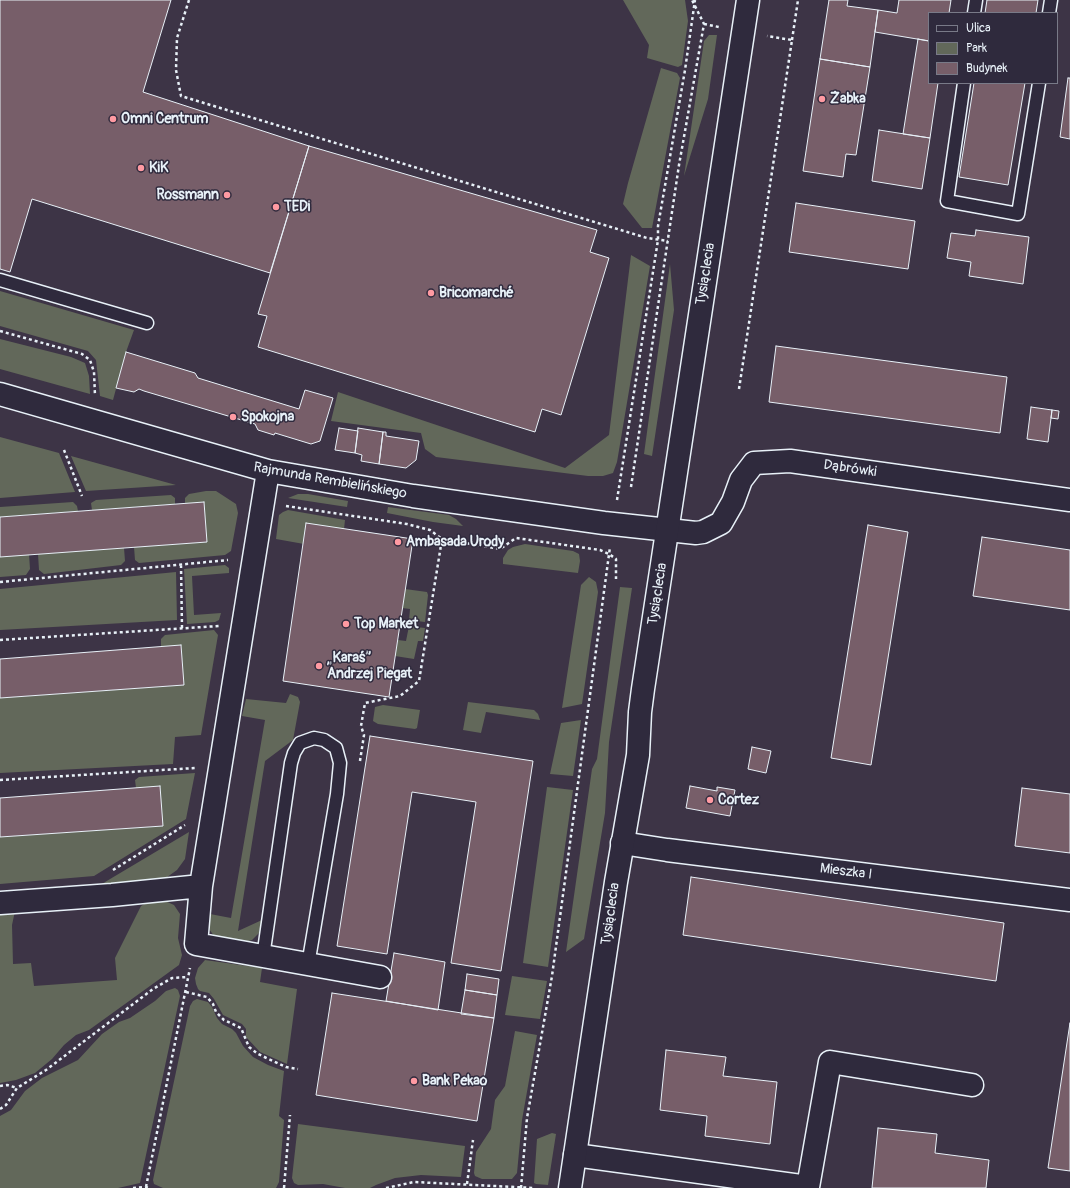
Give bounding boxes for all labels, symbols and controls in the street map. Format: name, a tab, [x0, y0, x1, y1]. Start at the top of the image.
legend	[928, 12, 1058, 84]
text: Ulica	[966, 21, 991, 36]
text: Park	[966, 41, 987, 56]
text: Budynek	[966, 61, 1008, 76]
place label: Żabka	[830, 91, 866, 107]
marker: Żabka	[817, 94, 827, 104]
place label: Omni Centrum	[121, 111, 209, 127]
marker: Omni Centrum	[108, 114, 118, 124]
place label: KiK	[149, 160, 168, 176]
marker: KiK	[136, 163, 146, 173]
place label: Rossmann	[156, 187, 219, 203]
marker: Rossmann	[222, 190, 232, 200]
place label: TEDi	[284, 199, 310, 215]
marker: TEDi	[271, 202, 281, 212]
street label: Tysiąclecia	[693, 242, 719, 306]
place label: Bricomarché	[439, 285, 514, 301]
marker: Bricomarché	[426, 288, 436, 298]
place label: Spokojna	[241, 409, 294, 425]
marker: Spokojna	[228, 412, 238, 422]
street label: Dąbrówki	[822, 457, 878, 481]
street label: Rajmunda Rembielińskiego	[252, 459, 408, 503]
place label: Ambasada Urody	[406, 534, 504, 550]
marker: Ambasada Urody	[393, 537, 403, 547]
street label: Tysiąclecia	[645, 562, 671, 626]
place label: Top Market	[354, 616, 418, 632]
marker: Top Market	[341, 619, 351, 629]
place label: „Karaś” Andrzej Piegat	[327, 650, 412, 682]
marker: „Karaś” Andrzej Piegat	[314, 661, 324, 671]
place label: Cortez	[718, 792, 759, 808]
marker: Cortez	[705, 795, 715, 805]
street label: Mieszka I	[819, 860, 873, 884]
street label: Tysiąclecia	[598, 882, 624, 946]
place label: Bank Pekao	[422, 1073, 487, 1089]
marker: Bank Pekao	[409, 1076, 419, 1086]

